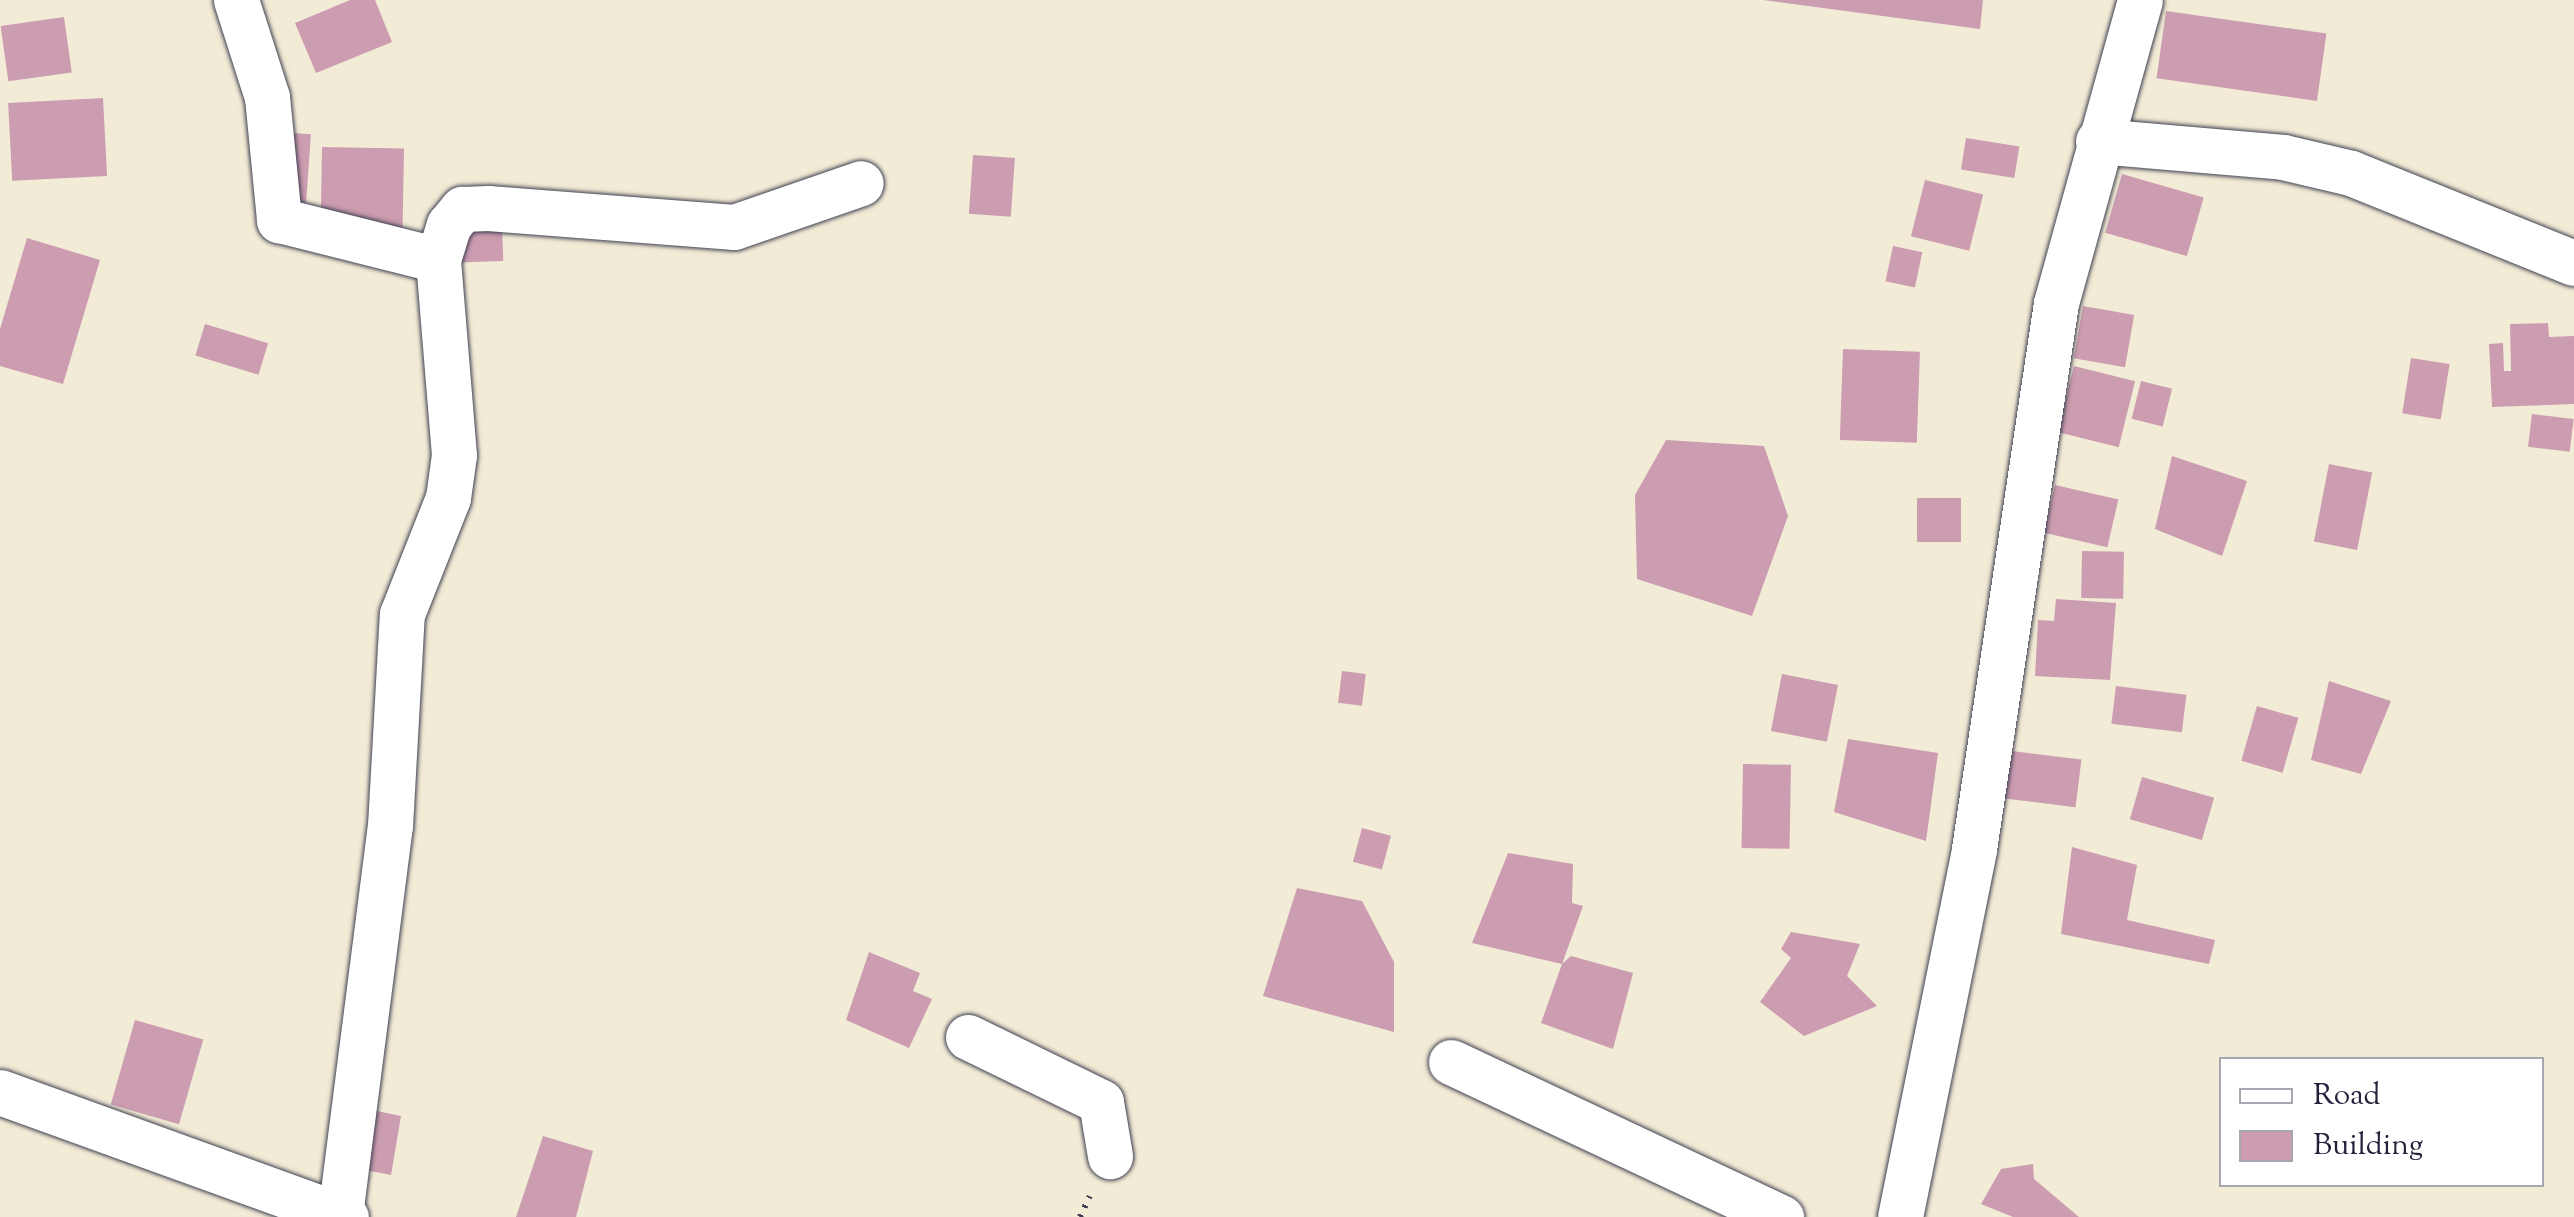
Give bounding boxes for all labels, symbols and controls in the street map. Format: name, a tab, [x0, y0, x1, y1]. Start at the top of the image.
legend	[2219, 1057, 2544, 1187]
text: Road	[2313, 1075, 2380, 1118]
text: Building	[2313, 1125, 2423, 1168]

